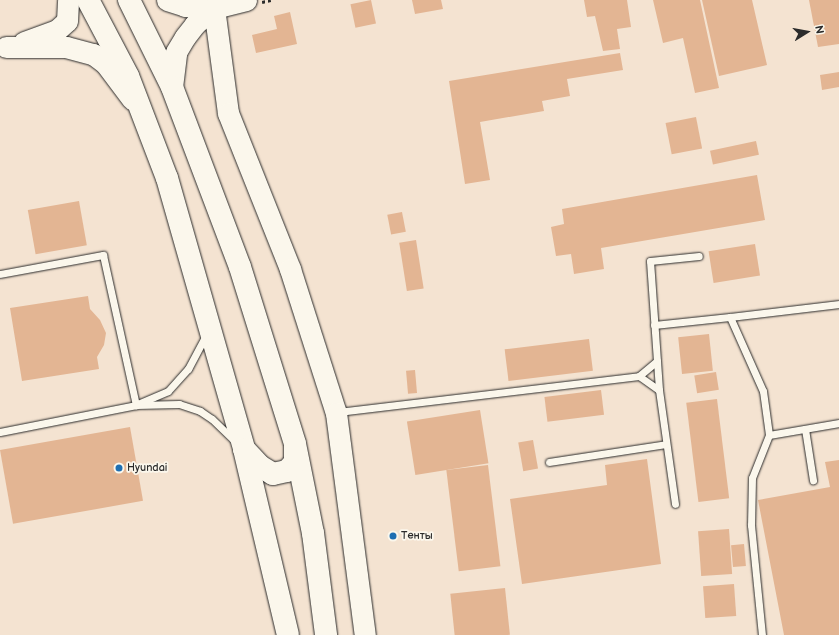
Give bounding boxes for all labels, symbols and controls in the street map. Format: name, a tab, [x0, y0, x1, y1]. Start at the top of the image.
north arrow	[787, 12, 827, 52]
text: N	[812, 24, 826, 35]
place label: Hyundai	[127, 461, 167, 475]
marker: Hyundai	[114, 463, 124, 473]
place label: Тенты	[401, 529, 433, 543]
marker: Тенты	[388, 531, 398, 541]

